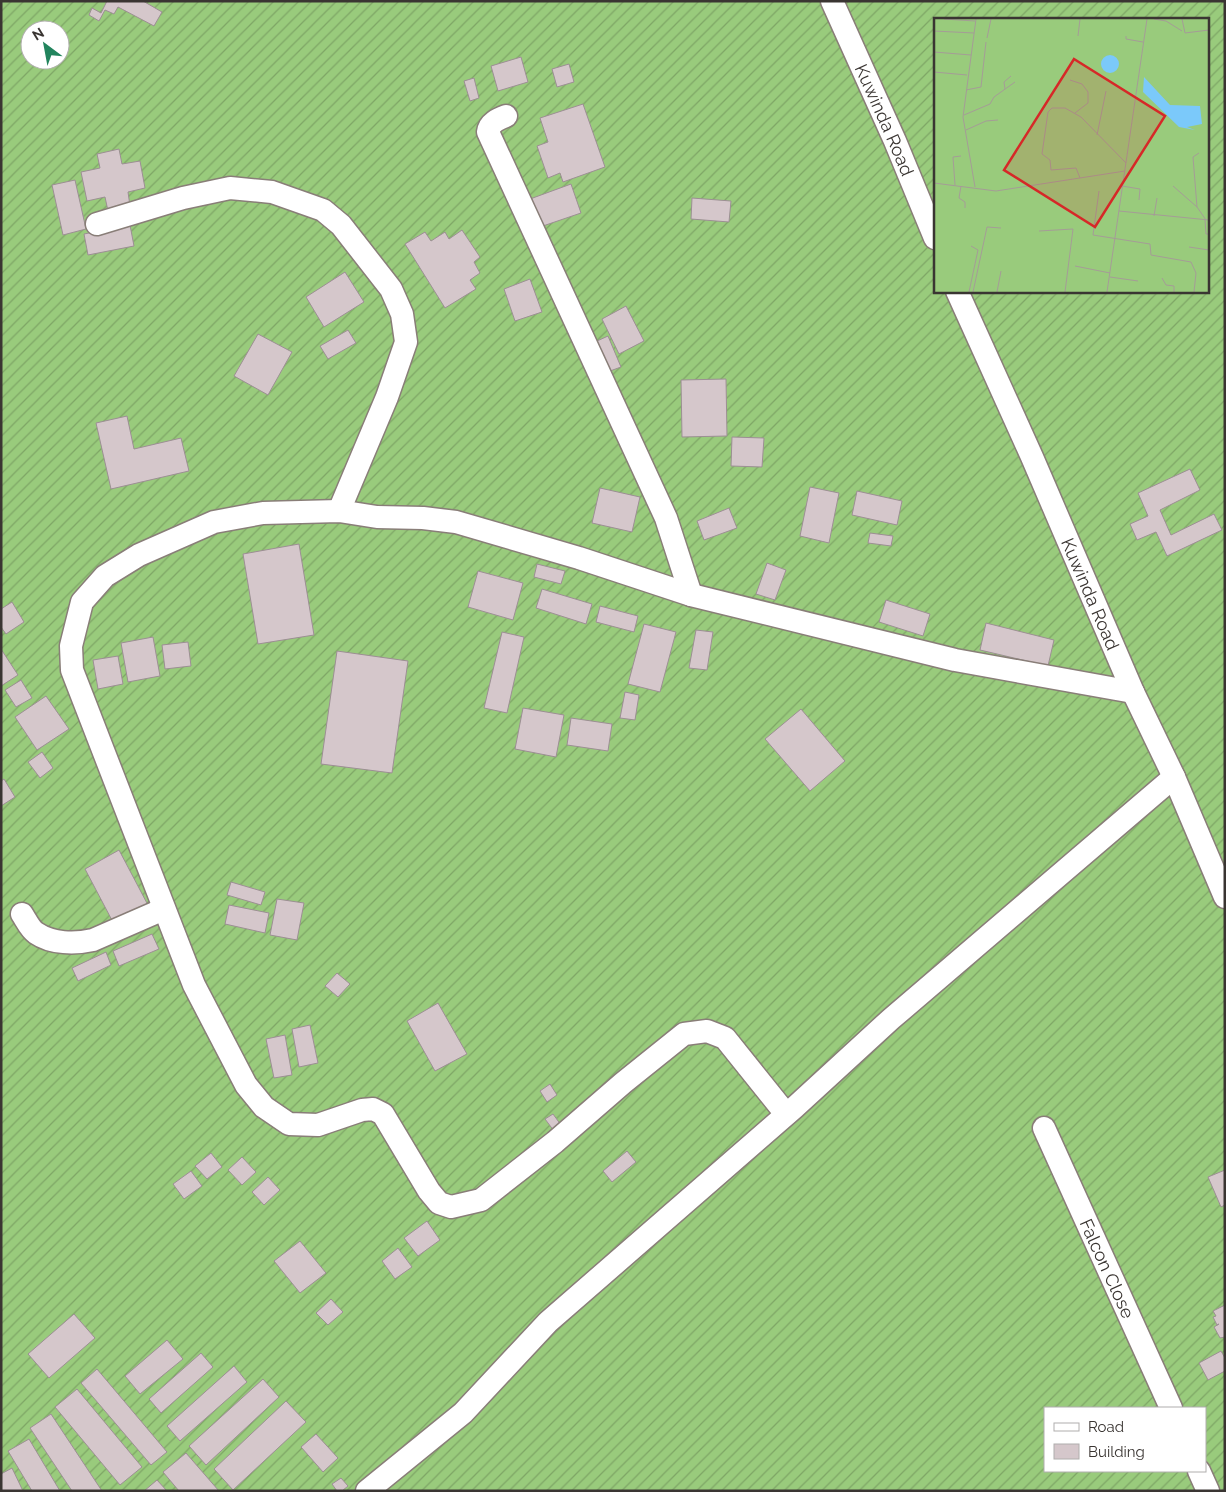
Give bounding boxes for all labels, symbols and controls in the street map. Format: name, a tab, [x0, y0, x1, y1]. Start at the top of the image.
inset map	[934, 18, 1208, 292]
north arrow	[20, 20, 70, 70]
text: N	[29, 24, 47, 44]
street label: Kuwinda Road	[851, 61, 919, 179]
street label: Kuwinda Road	[1057, 535, 1124, 653]
street label: Falcon Close	[1076, 1215, 1139, 1322]
legend	[1044, 1407, 1206, 1472]
text: Road	[1088, 1418, 1124, 1436]
text: Building	[1088, 1443, 1145, 1461]

